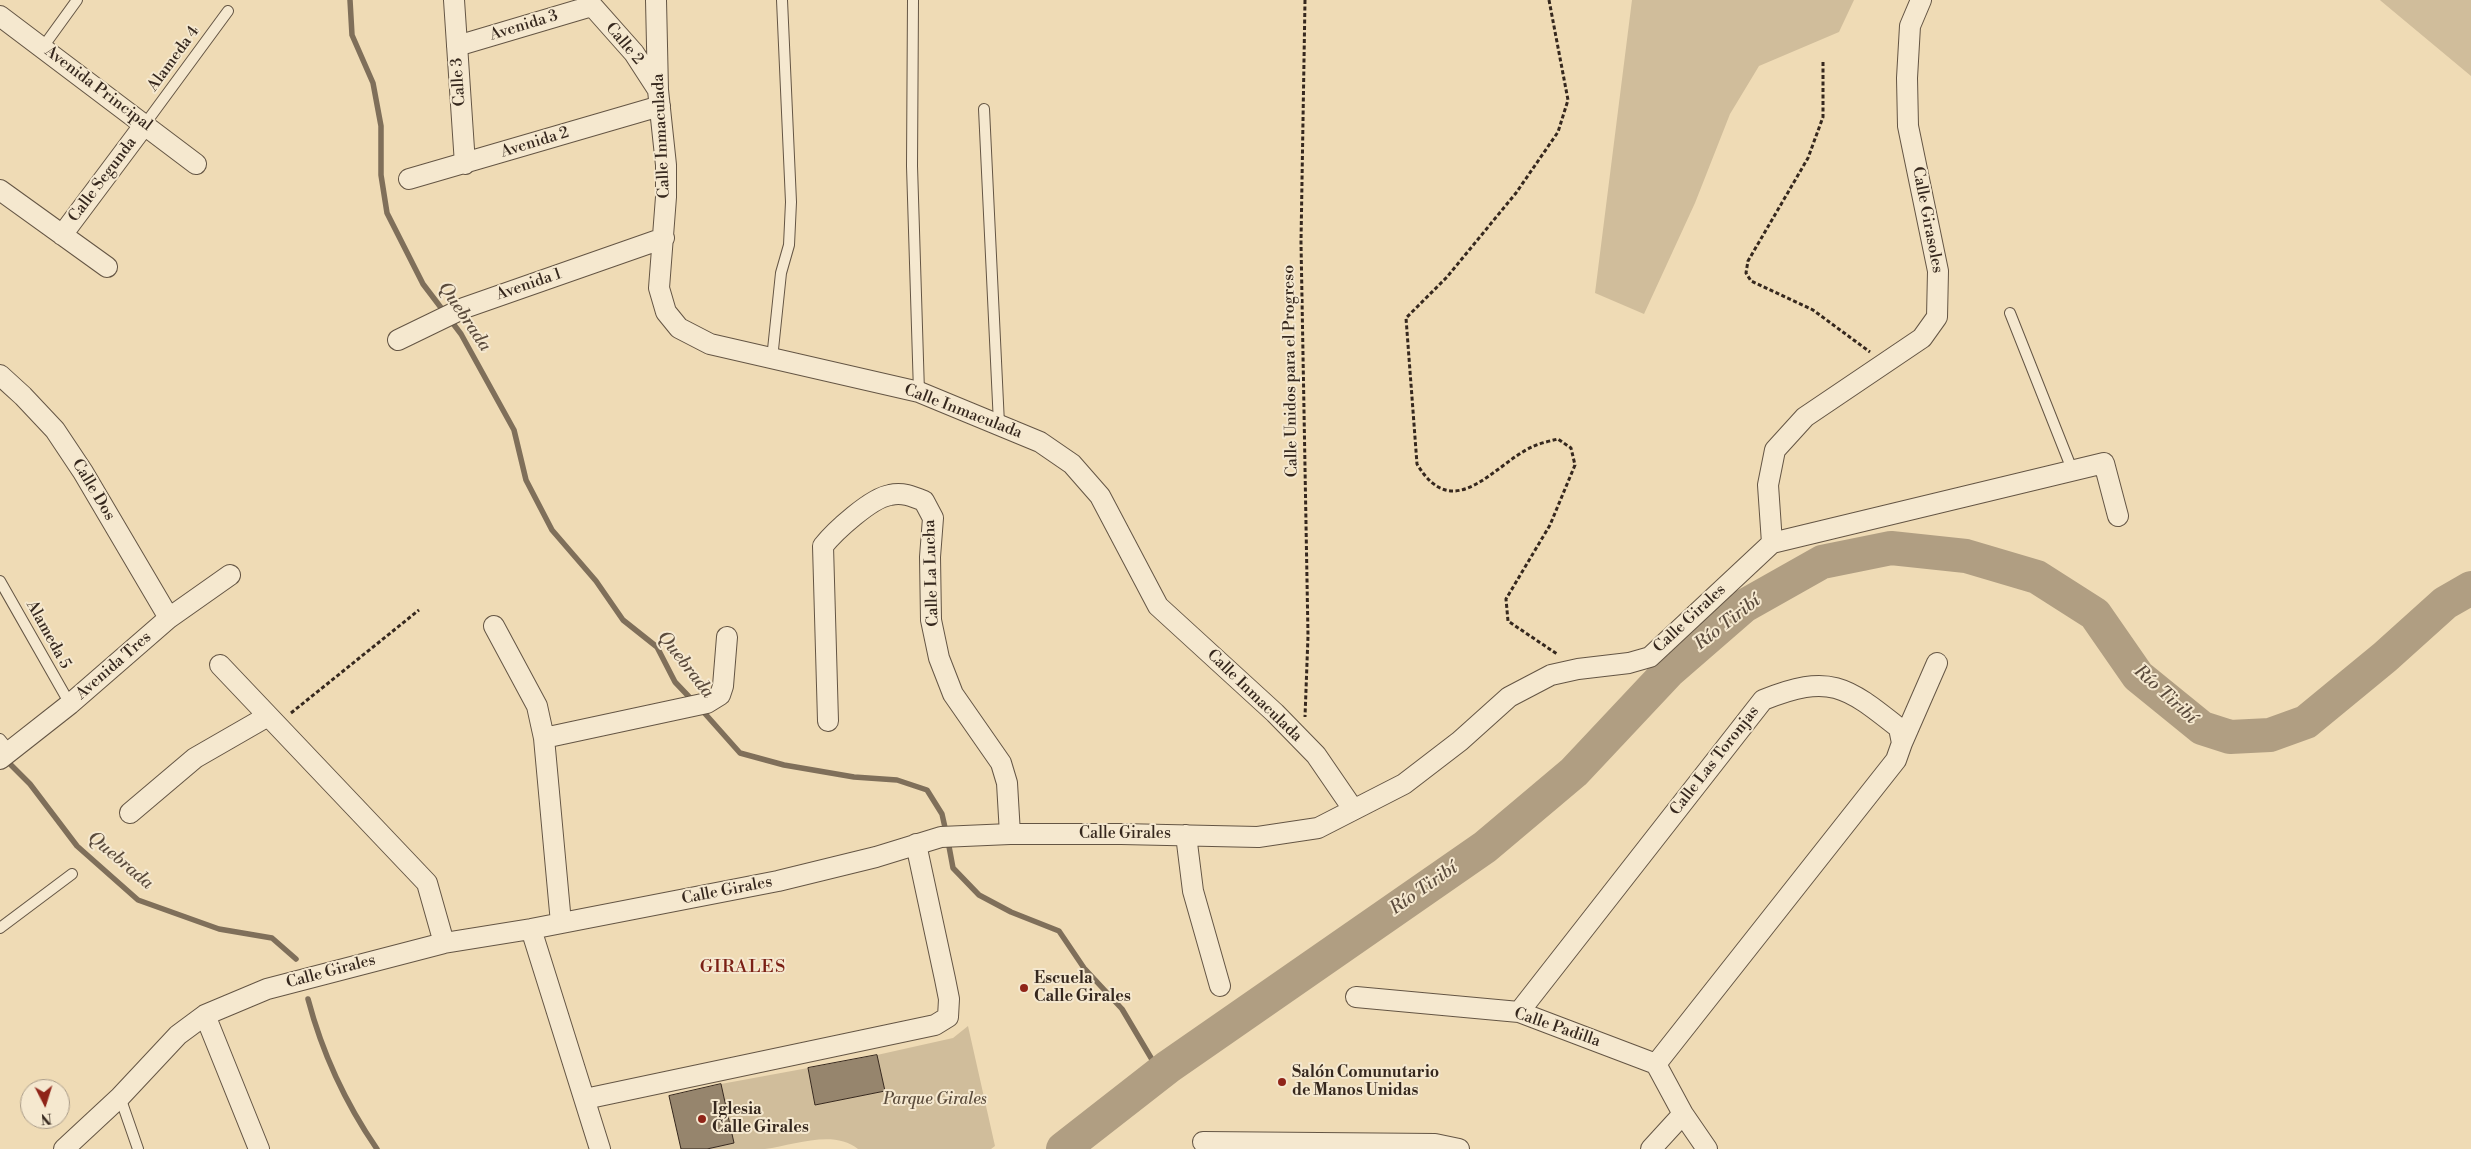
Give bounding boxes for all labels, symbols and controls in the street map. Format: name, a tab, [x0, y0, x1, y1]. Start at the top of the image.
street label: Avenida 3	[488, 7, 560, 45]
street label: Calle 2	[601, 19, 647, 69]
street label: Alameda 4	[144, 23, 204, 95]
street label: Avenida Principal	[40, 42, 156, 136]
street label: Calle 3	[448, 57, 470, 107]
street label: Calle Inmaculada	[649, 73, 675, 199]
street label: Avenida 2	[499, 124, 571, 162]
street label: Calle Segunda	[65, 134, 141, 226]
street label: Calle Girasoles	[1907, 165, 1947, 275]
street label: Avenida 1	[494, 265, 564, 305]
street label: Calle Unidos para el Progreso	[1280, 265, 1302, 477]
water label: Quebrada	[433, 278, 495, 356]
street label: Calle Inmaculada	[901, 381, 1025, 443]
street label: Calle Dos	[67, 456, 119, 524]
street label: Calle La Lucha	[921, 519, 943, 627]
street label: Calle Girales	[1650, 581, 1730, 657]
water label: Río Tiribí	[1691, 591, 1765, 655]
street label: Alameda 5	[21, 597, 75, 673]
water label: Quebrada	[652, 627, 718, 703]
street label: Avenida Tres	[72, 628, 156, 704]
street label: Calle Inmaculada	[1202, 646, 1306, 746]
water label: Río Tiribí	[2129, 661, 2201, 729]
street label: Calle Las Toronjas	[1666, 703, 1764, 819]
street label: Calle Girales	[1079, 824, 1171, 844]
water label: Quebrada	[83, 827, 157, 895]
water label: Río Tiribí	[1386, 858, 1462, 920]
street label: Calle Girales	[680, 873, 774, 909]
street label: Calle Girales	[284, 951, 378, 993]
district label: GIRALES	[699, 957, 787, 979]
place label: Escuela Calle Girales	[1034, 969, 1131, 1007]
marker: Escuela Calle Girales	[1018, 982, 1030, 994]
street label: Calle Padilla	[1511, 1004, 1603, 1052]
place label: Salón Comunutario de Manos Unidas	[1292, 1063, 1439, 1101]
marker: Salón Comunutario de Manos Unidas	[1276, 1076, 1288, 1088]
north arrow	[20, 1079, 70, 1129]
park label: Parque Girales	[883, 1090, 987, 1110]
place label: Iglesia Calle Girales	[712, 1100, 809, 1138]
text: N	[40, 1108, 53, 1127]
marker: Iglesia Calle Girales	[696, 1113, 708, 1125]

